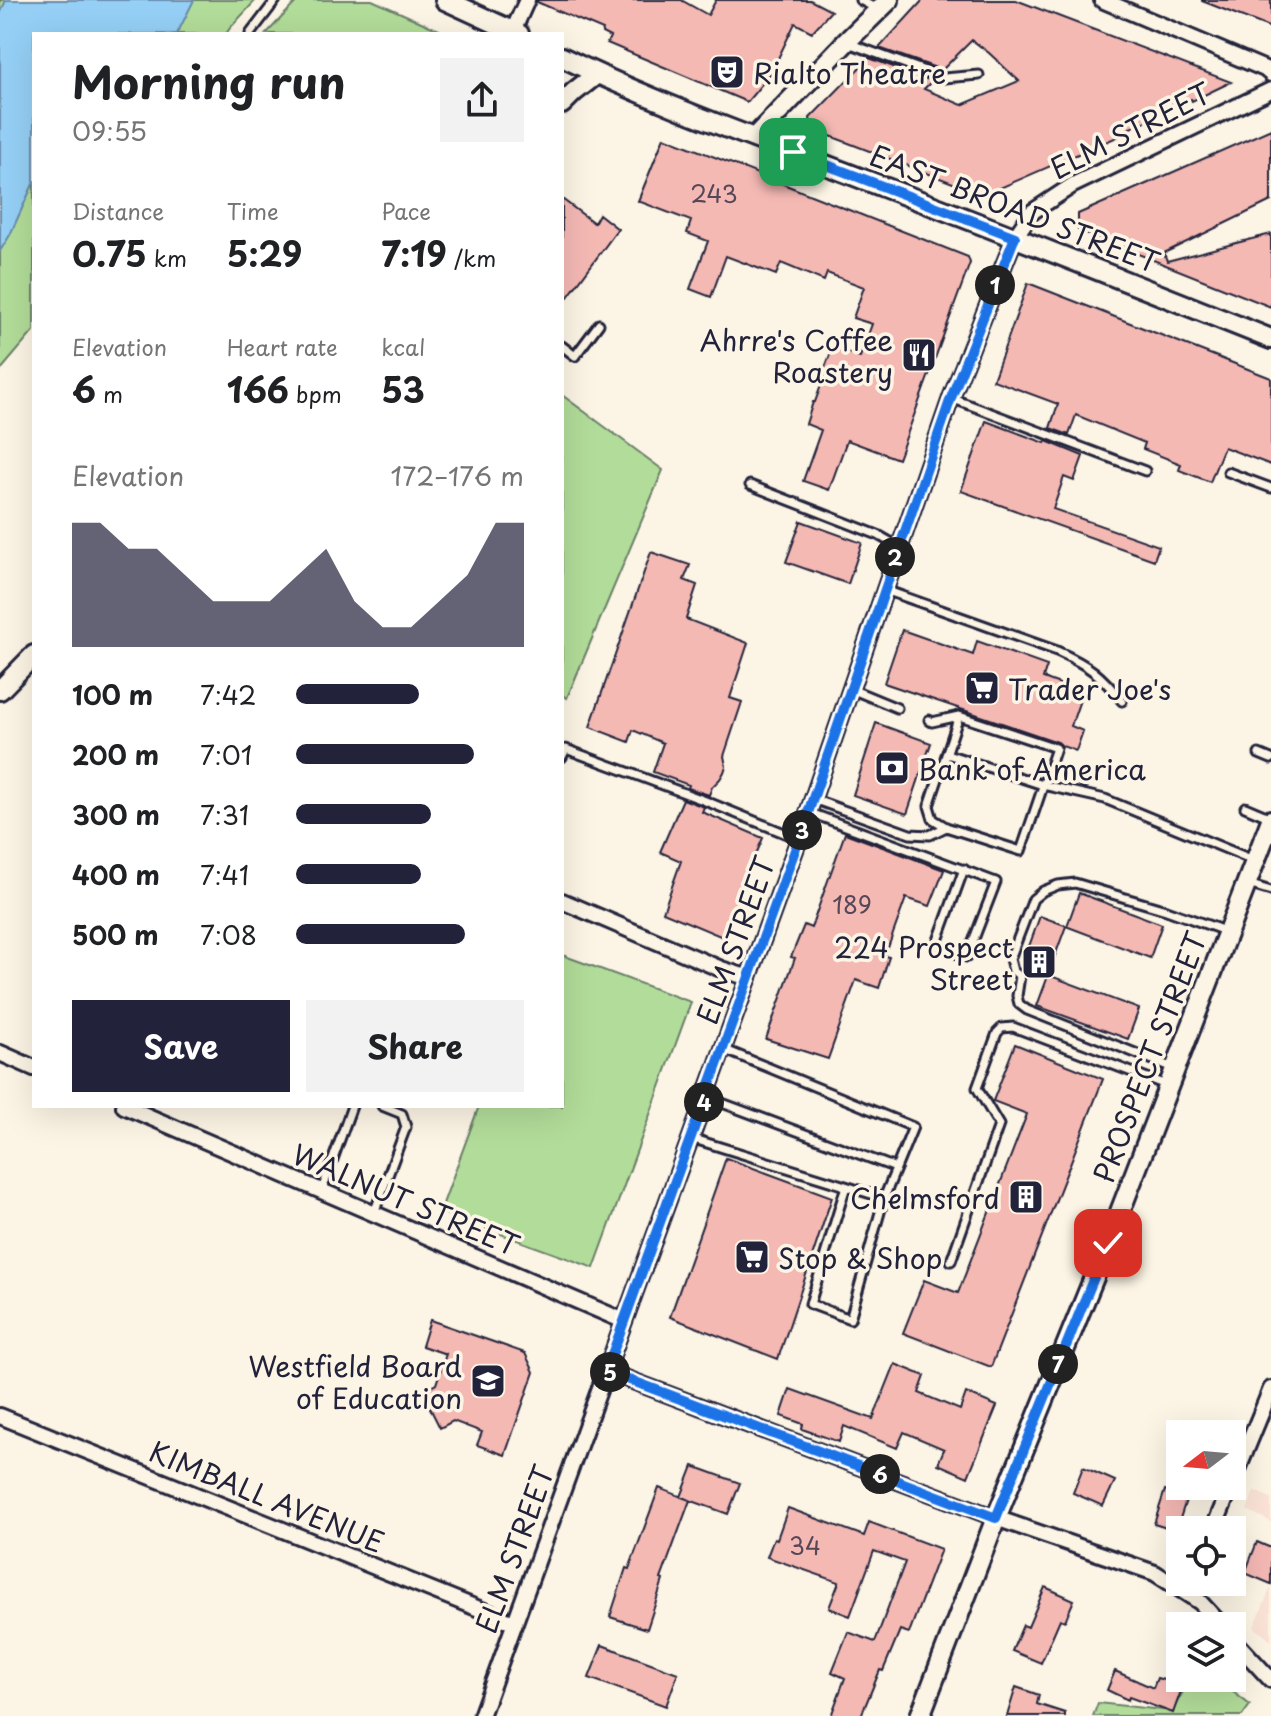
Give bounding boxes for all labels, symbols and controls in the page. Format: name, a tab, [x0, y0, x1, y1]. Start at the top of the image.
text: Morning run	[72, 48, 346, 114]
place label: Rialto Theatre	[753, 51, 946, 94]
theatre icon: Rialto Theatre	[708, 53, 746, 91]
button: share	[440, 58, 524, 142]
street label: ELM STREET	[1042, 71, 1219, 189]
text: 09:55	[72, 111, 147, 150]
pin	[759, 118, 827, 186]
icon: arrive	[771, 130, 815, 174]
street label: EAST BROAD STREET	[864, 133, 1167, 283]
house number: 243	[690, 175, 738, 211]
text: Distance	[72, 194, 164, 227]
text: Time	[227, 194, 279, 227]
text: Pace	[381, 194, 431, 227]
text: 0.75	[72, 227, 147, 279]
text: 5:29	[227, 227, 302, 279]
text: 7:19	[381, 227, 447, 279]
text: km	[147, 241, 187, 274]
text: /km	[447, 241, 496, 274]
pin: 1	[975, 265, 1015, 305]
text: 1	[990, 268, 1000, 301]
place label: Ahrre's Coffee Roastery	[700, 318, 893, 393]
text: Elevation	[72, 330, 167, 363]
text: Heart rate	[227, 330, 338, 363]
text: kcal	[381, 330, 425, 363]
restaurant icon: Ahrre's Coffee Roastery	[900, 336, 938, 374]
text: 6	[72, 363, 96, 415]
text: 166	[227, 363, 289, 415]
text: 53	[381, 363, 425, 415]
text: m	[96, 377, 123, 410]
text: bpm	[289, 377, 342, 410]
text: Elevation	[72, 456, 184, 495]
text: 172–176 m	[391, 456, 524, 495]
pin: 2	[875, 537, 915, 577]
text: 2	[887, 540, 903, 573]
place label: Trader Joe's	[1008, 667, 1171, 710]
supermarket icon: Trader Joe's	[963, 669, 1001, 707]
text: 100 m	[72, 675, 153, 714]
text: 7:42	[200, 675, 256, 714]
text: 200 m	[72, 735, 159, 774]
text: 7:01	[200, 735, 253, 774]
place label: Bank of America	[918, 747, 1146, 790]
bank icon: Bank of America	[873, 749, 911, 787]
text: 300 m	[72, 795, 160, 834]
text: 7:31	[200, 795, 249, 834]
pin: 3	[782, 810, 822, 850]
text: 3	[795, 813, 809, 846]
street label: ELM STREET	[685, 849, 786, 1030]
text: 400 m	[72, 855, 160, 894]
text: 7:41	[200, 855, 249, 894]
house number: 189	[832, 886, 872, 922]
text: 500 m	[72, 915, 158, 954]
text: 7:08	[200, 915, 257, 954]
street label: PROSPECT STREET	[1081, 924, 1217, 1189]
place label: 224 Prospect Street	[834, 925, 1013, 1000]
building icon: 224 Prospect Street	[1020, 943, 1058, 981]
button: Save	[72, 1000, 290, 1092]
button: Share	[306, 1000, 524, 1092]
pin: 4	[684, 1082, 724, 1122]
text: 4	[697, 1085, 711, 1118]
street label: WALNUT STREET	[286, 1132, 527, 1267]
place label: Chelmsford	[850, 1176, 1000, 1219]
building icon: Chelmsford	[1007, 1178, 1045, 1216]
pin	[1074, 1209, 1142, 1277]
icon: check	[1086, 1221, 1130, 1265]
place label: Stop & Shop	[778, 1236, 942, 1279]
supermarket icon: Stop & Shop	[733, 1238, 771, 1276]
place label: Westfield Board of Education	[248, 1344, 462, 1419]
pin: 7	[1038, 1344, 1078, 1384]
text: 7	[1052, 1347, 1064, 1380]
pin: 5	[590, 1352, 630, 1392]
text: 5	[603, 1355, 617, 1388]
school or university icon: Westfield Board of Education	[469, 1362, 507, 1400]
north arrow	[1166, 1420, 1246, 1500]
map controls	[1166, 1420, 1246, 1692]
street label: KIMBALL AVENUE	[143, 1429, 391, 1563]
pin: 6	[860, 1454, 900, 1494]
text: 6	[872, 1457, 888, 1490]
street label: ELM STREET	[464, 1458, 565, 1639]
button: locate	[1166, 1516, 1246, 1596]
house number: 34	[789, 1527, 821, 1563]
button: layers	[1166, 1612, 1246, 1692]

